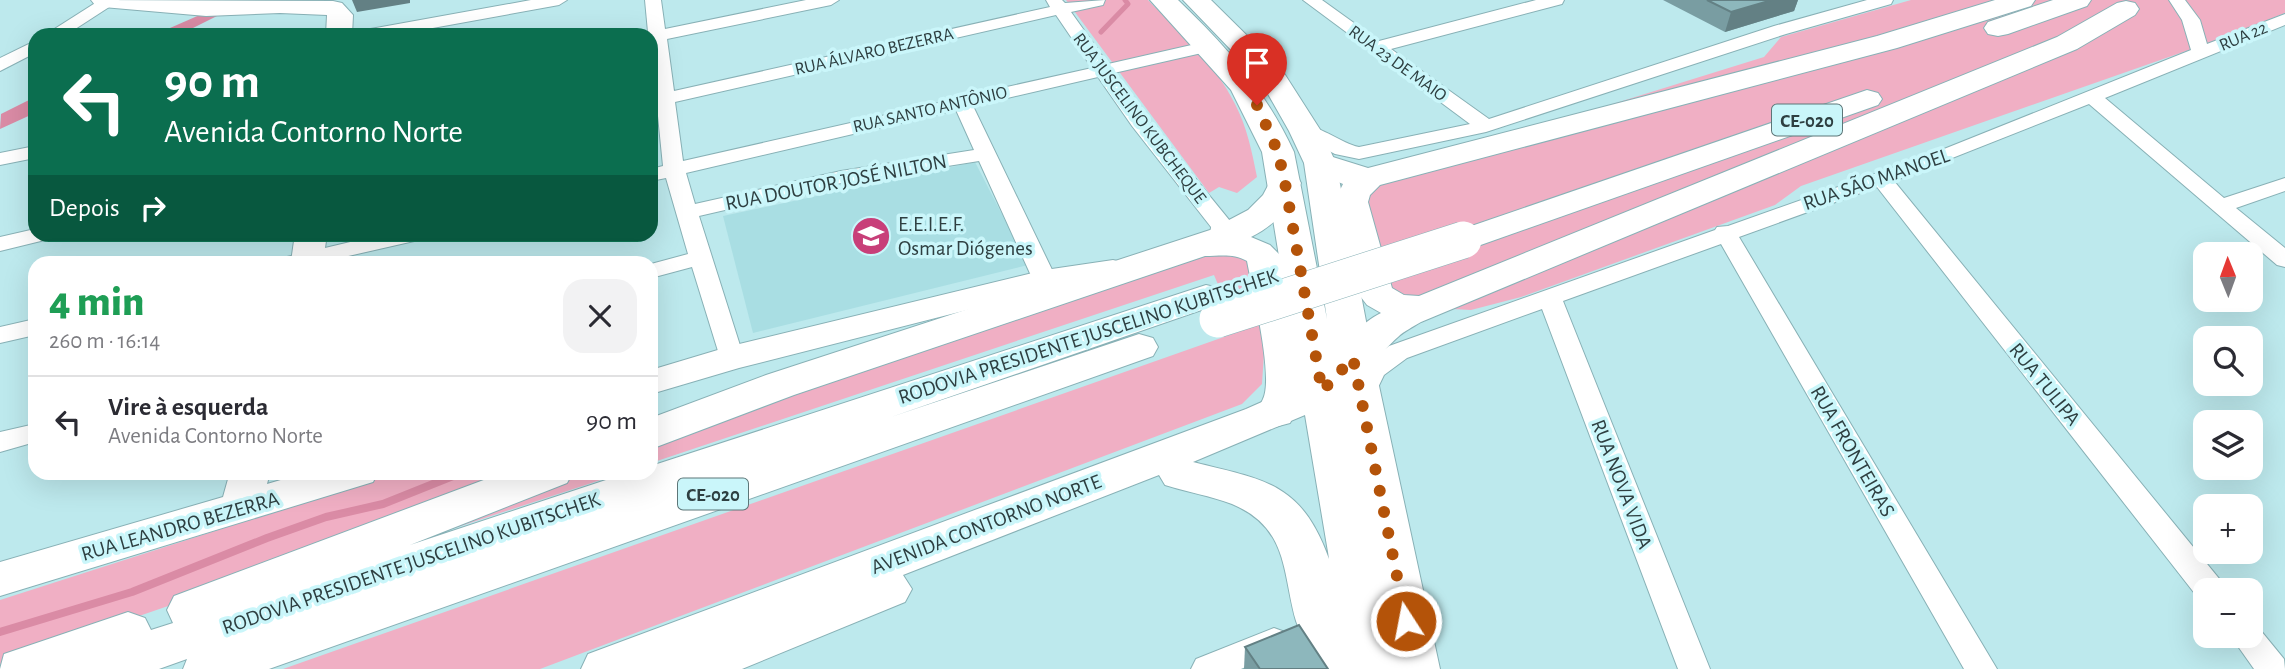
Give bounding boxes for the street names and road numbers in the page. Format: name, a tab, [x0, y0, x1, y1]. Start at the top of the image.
street label: RUA 22	[2217, 19, 2270, 55]
street label: RUA ÁLVARO BEZERRA	[792, 22, 956, 79]
street label: RUA 23 DE MAIO	[1345, 22, 1450, 105]
street label: RUA JUSCELINO KUBCHEQUE	[1069, 30, 1209, 207]
street label: RUA SANTO ANTÔNIO	[851, 81, 1009, 136]
road number: CE-020	[1772, 104, 1842, 136]
street label: RUA SÃO MANOEL	[1800, 143, 1952, 214]
street label: RUA DOUTOR JOSÉ NILTON	[723, 149, 949, 214]
street label: RODOVIA PRESIDENTE JUSCELINO KUBITSCHEK	[896, 265, 1281, 408]
street label: RUA TULIPA	[2005, 339, 2084, 430]
street label: RUA FRONTEIRAS	[1807, 382, 1899, 520]
street label: RUA NOVA VIDA	[1587, 417, 1656, 552]
street label: AVENIDA CONTORNO NORTE	[868, 471, 1104, 578]
road number: CE-020	[678, 478, 748, 509]
street label: RUA LEANDRO BEZERRA	[79, 488, 281, 565]
street label: RODOVIA PRESIDENTE JUSCELINO KUBITSCHEK	[220, 489, 603, 638]

